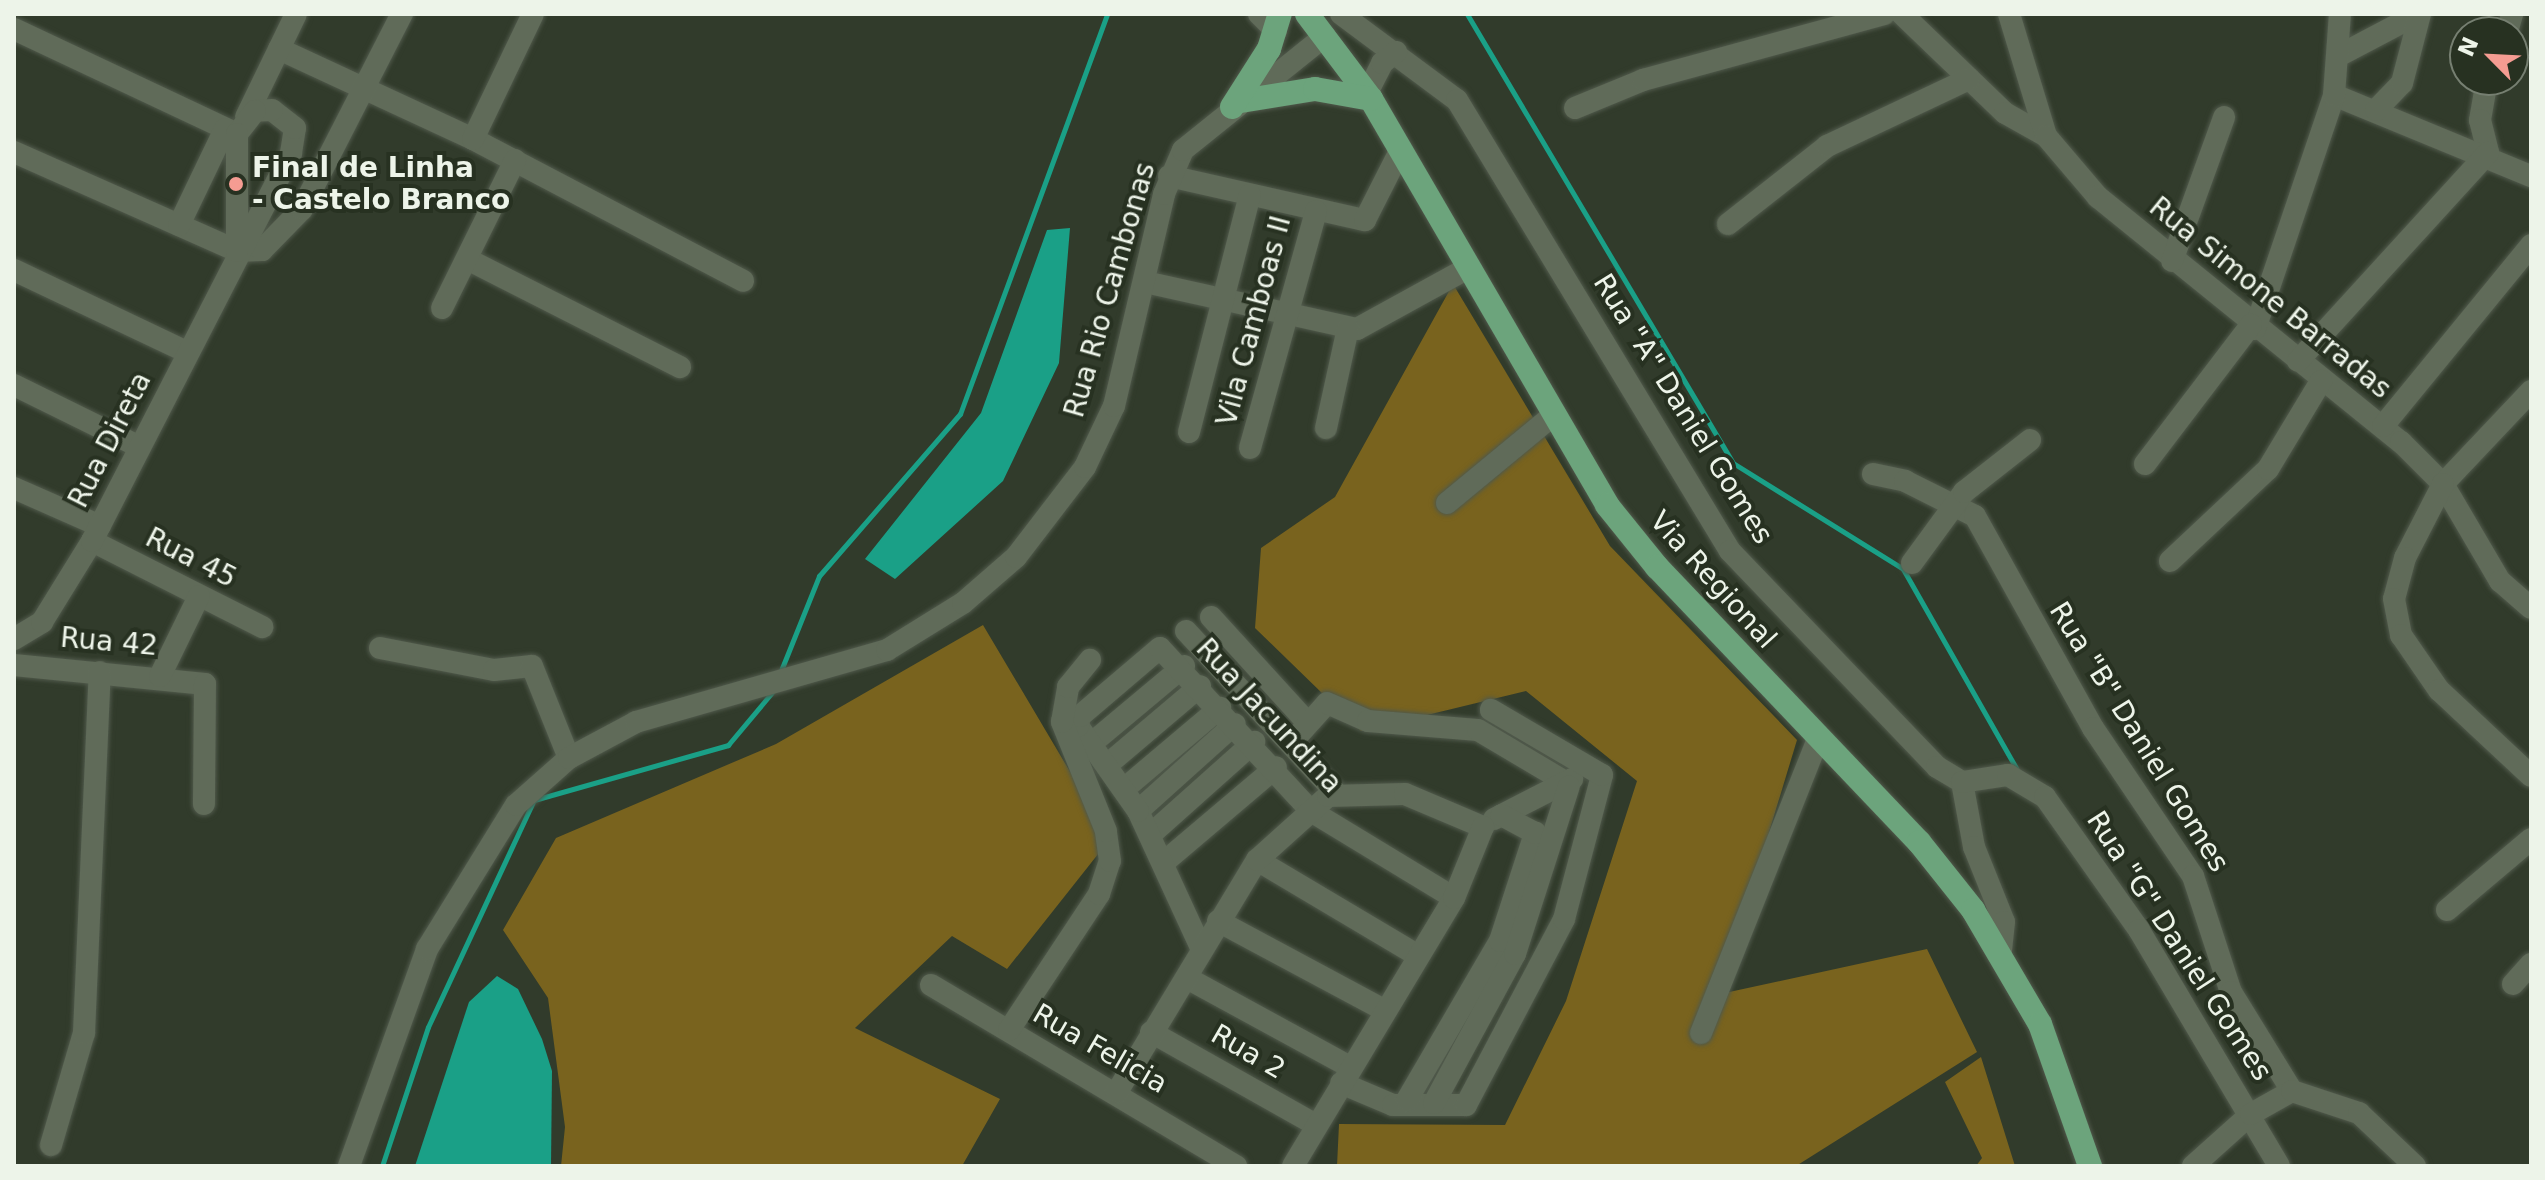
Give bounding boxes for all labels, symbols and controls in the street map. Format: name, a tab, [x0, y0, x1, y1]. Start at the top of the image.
north arrow	[2449, 16, 2529, 96]
text: N	[2453, 33, 2484, 60]
place label: Final de Linha - Castelo Branco	[252, 151, 510, 217]
street label: Rua Rio Cambonas	[1058, 159, 1162, 421]
marker: Final de Linha - Castelo Branco	[227, 175, 245, 193]
street label: Rua Simone Barradas	[2142, 190, 2398, 406]
street label: Vila Camboas II	[1210, 212, 1298, 430]
street label: Rua "A" Daniel Gomes	[1586, 268, 1780, 550]
street label: Rua Direta	[62, 367, 158, 513]
street label: Via Regional	[1643, 504, 1783, 656]
street label: Rua 45	[140, 521, 242, 595]
street label: Rua "B" Daniel Gomes	[2042, 596, 2236, 878]
street label: Rua 42	[59, 621, 159, 663]
street label: Rua Jacundina	[1189, 632, 1349, 800]
street label: Rua "G" Daniel Gomes	[2079, 805, 2279, 1087]
street label: Rua Felicia	[1027, 997, 1173, 1101]
street label: Rua 2	[1205, 1017, 1291, 1087]

